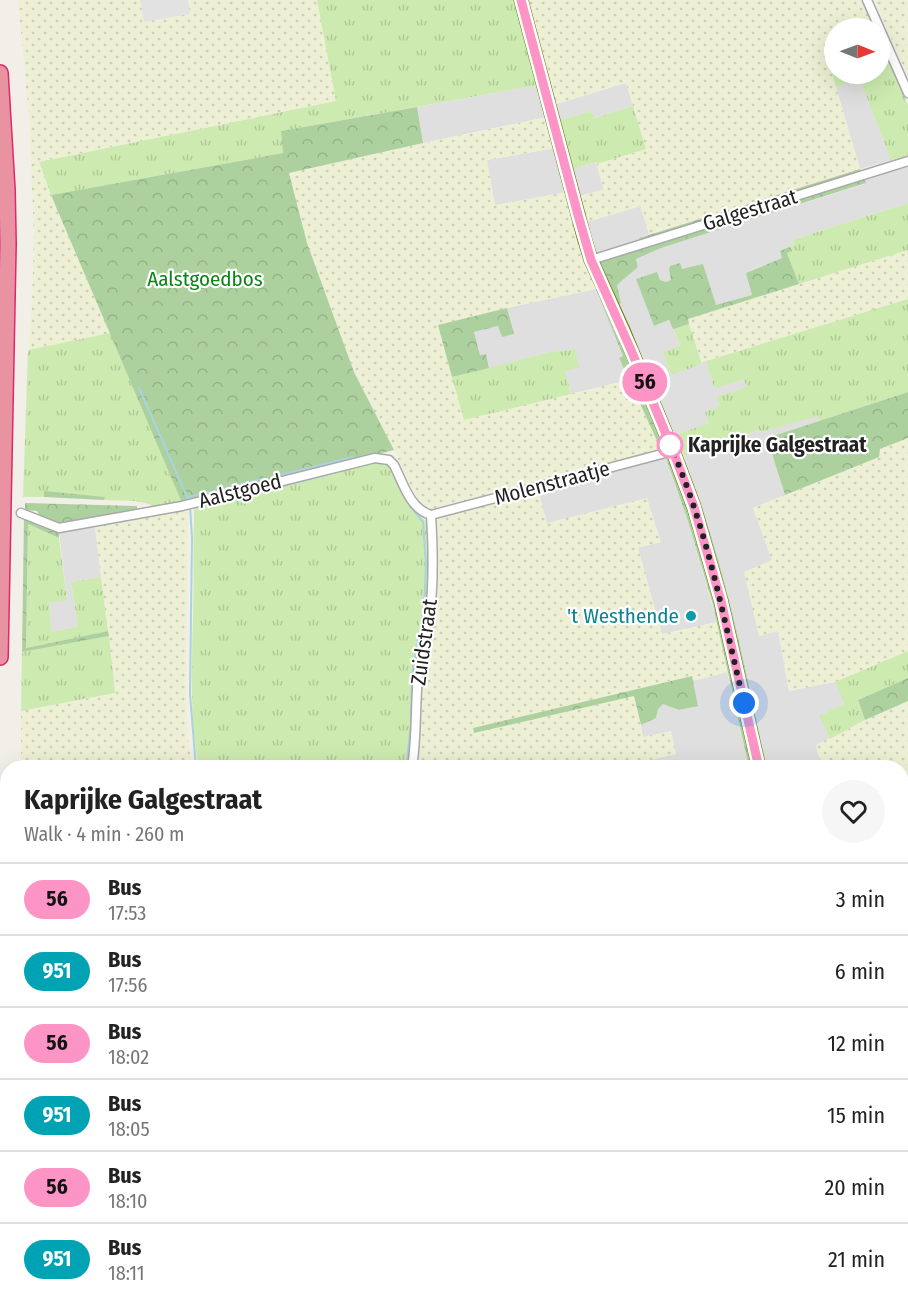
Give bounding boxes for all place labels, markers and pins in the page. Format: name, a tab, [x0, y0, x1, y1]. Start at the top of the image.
marker: Kaprijke Galgestraat	[657, 432, 683, 458]
place label: Kaprijke Galgestraat	[688, 432, 867, 458]
place label: 't Westhende	[567, 603, 679, 629]
marker: 't Westhende	[684, 609, 698, 623]

